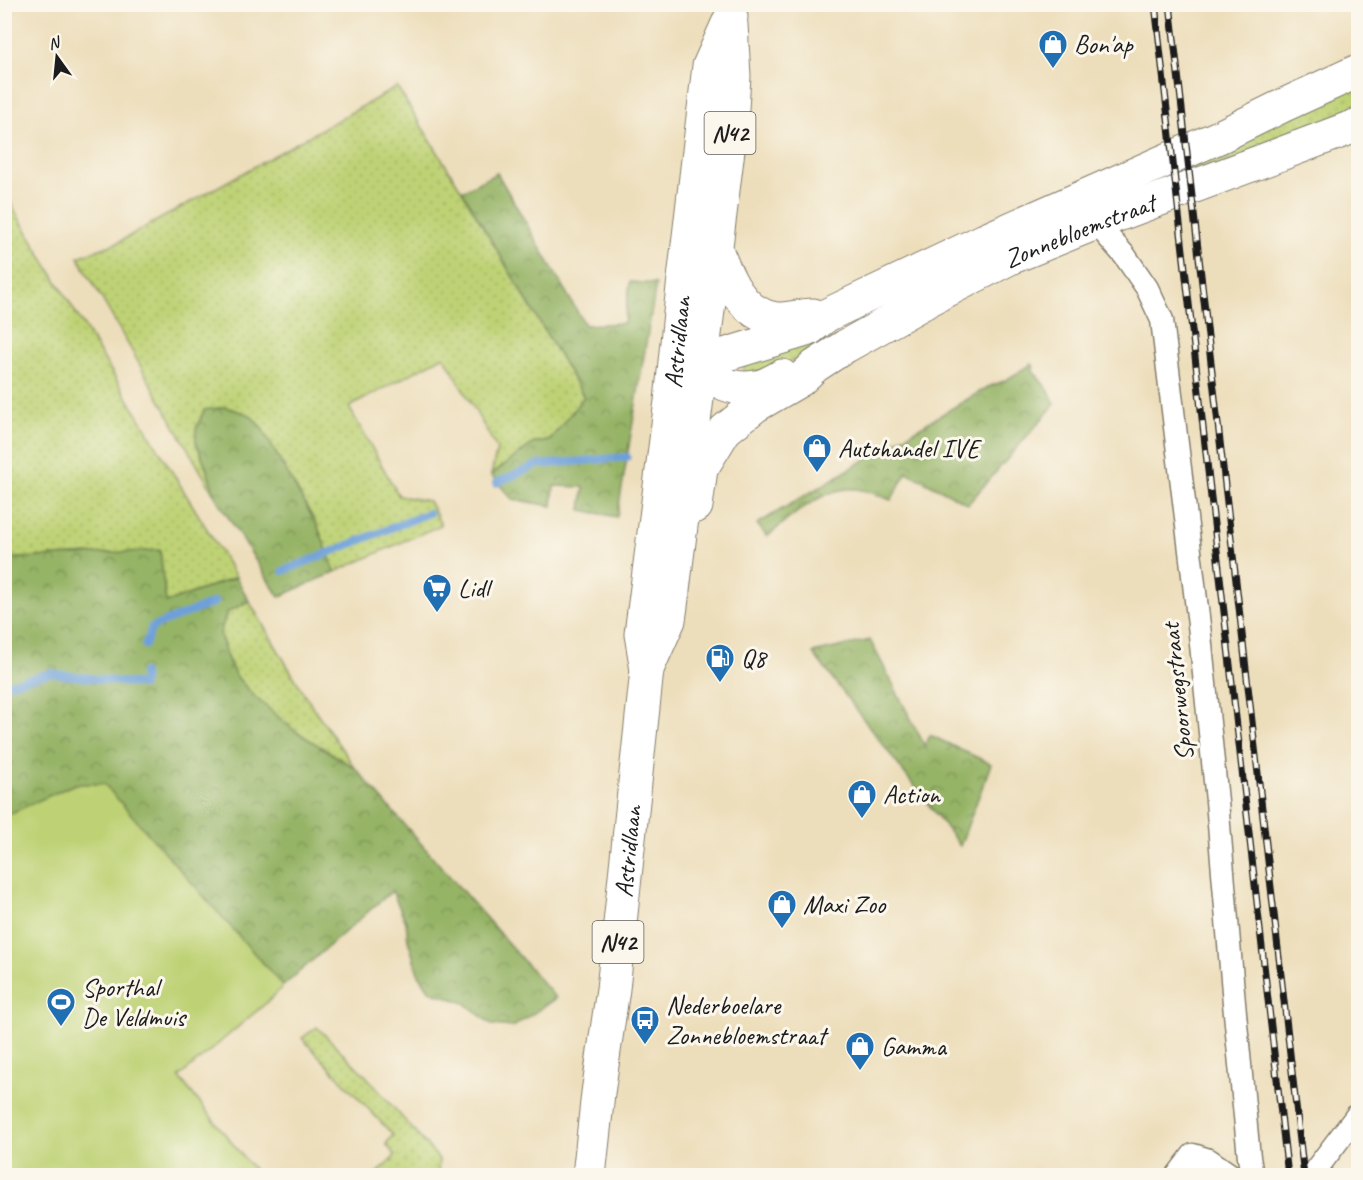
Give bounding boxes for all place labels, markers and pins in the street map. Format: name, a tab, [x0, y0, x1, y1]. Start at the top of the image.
shop icon: Bon'ap	[1037, 28, 1069, 70]
place label: Bon'ap	[1074, 28, 1134, 61]
shop icon: Autohandel IVE	[801, 432, 833, 474]
place label: Autohandel IVE	[838, 432, 983, 465]
supermarket icon: Lidl	[421, 572, 453, 614]
place label: Lidl	[458, 572, 493, 605]
fuel station icon: Q8	[704, 642, 736, 684]
place label: Q8	[741, 642, 768, 675]
shop icon: Action	[846, 778, 878, 820]
place label: Action	[883, 778, 941, 811]
shop icon: Maxi Zoo	[766, 888, 798, 930]
place label: Maxi Zoo	[803, 888, 887, 921]
place label: Sporthal De Veldmuis	[82, 971, 187, 1034]
sports icon: Sporthal De Veldmuis	[45, 986, 77, 1028]
place label: Nederboelare Zonnebloemstraat	[666, 989, 829, 1052]
bus stop icon: Nederboelare Zonnebloemstraat	[629, 1004, 661, 1046]
shop icon: Gamma	[844, 1030, 876, 1072]
place label: Gamma	[881, 1030, 947, 1063]

